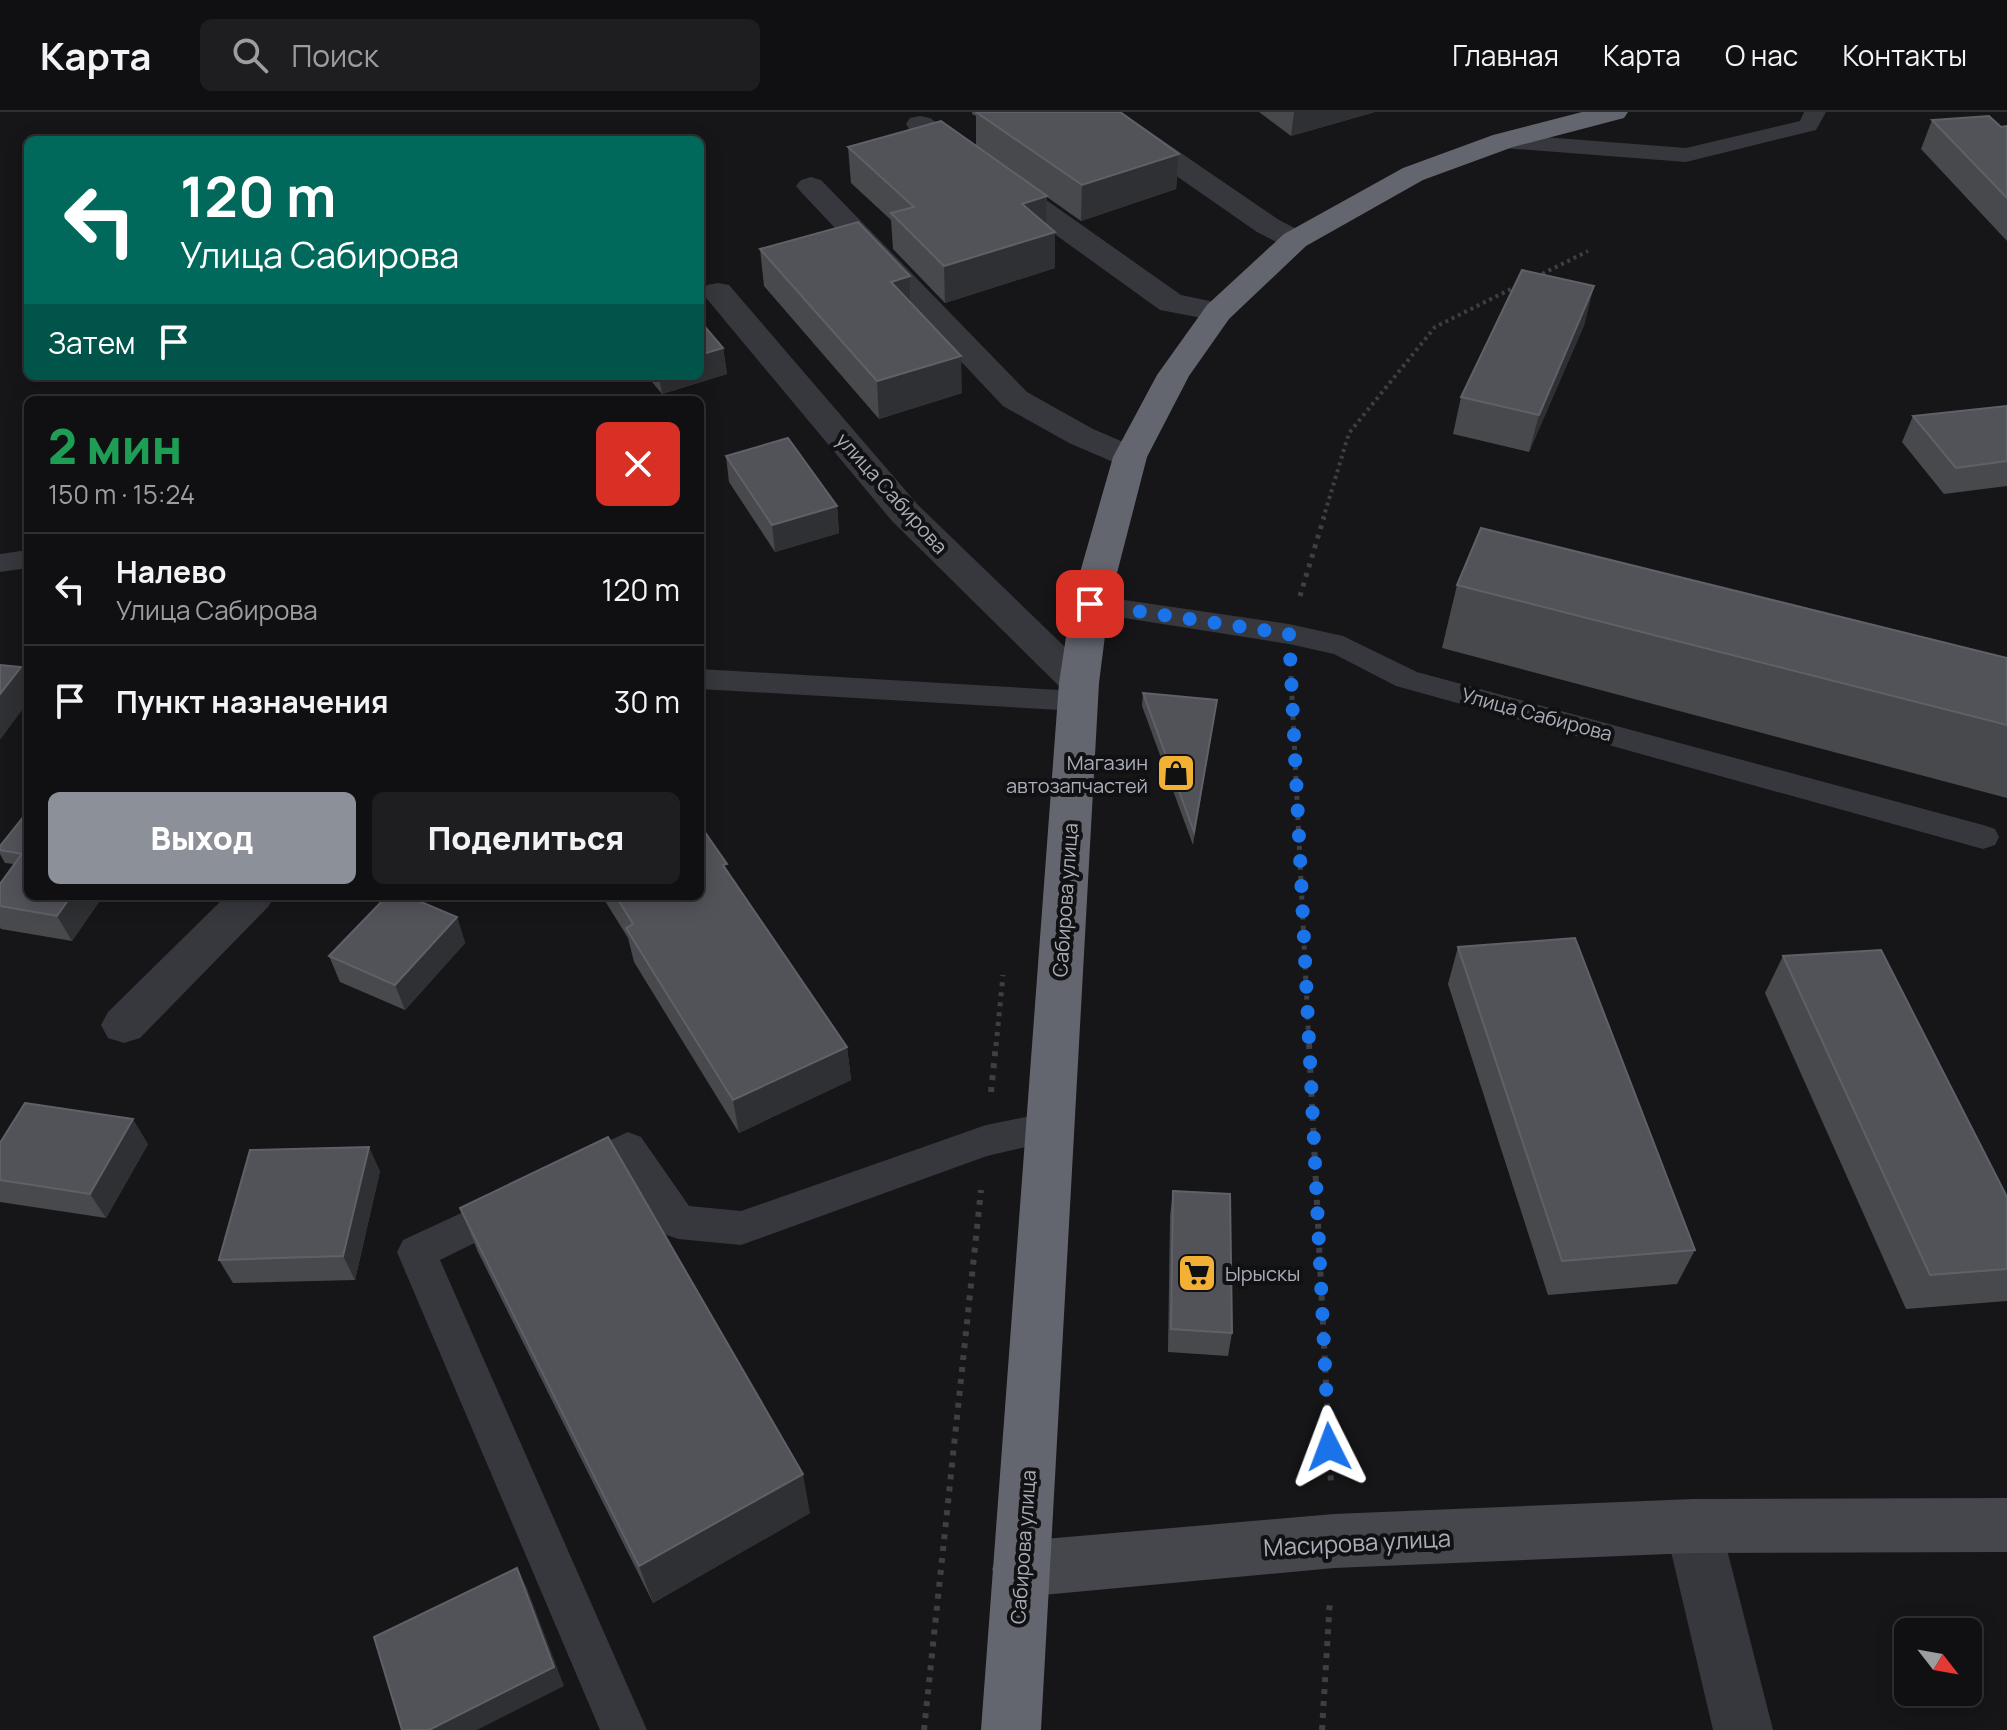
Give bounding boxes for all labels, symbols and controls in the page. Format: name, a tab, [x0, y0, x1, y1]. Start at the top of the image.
search box	[200, 19, 760, 91]
text: Карта	[40, 29, 152, 81]
icon: search	[228, 33, 272, 77]
text: Поиск	[292, 35, 379, 76]
text: Главная	[1452, 36, 1559, 74]
text: Карта	[1603, 36, 1681, 74]
text: О нас	[1725, 36, 1798, 74]
text: Контакты	[1842, 36, 1967, 74]
text: 120 m	[180, 157, 336, 234]
icon: left	[48, 168, 152, 272]
text: Улица Сабирова	[180, 230, 459, 279]
icon: arrive	[152, 320, 196, 364]
text: Затем	[48, 322, 136, 363]
text: 2 мин	[48, 413, 182, 478]
button: close	[596, 422, 680, 506]
street label: улица Сабирова	[830, 427, 954, 559]
text: 150 m · 15:24	[48, 476, 195, 512]
text: Налево	[116, 551, 226, 592]
icon: left	[48, 567, 92, 611]
text: 120 m	[601, 569, 680, 610]
pin	[1056, 570, 1124, 638]
icon: arrive	[1068, 582, 1112, 626]
text: Улица Сабирова	[116, 592, 318, 628]
icon: arrive	[48, 679, 92, 723]
text: Пункт назначения	[116, 681, 389, 722]
text: 30 m	[614, 681, 680, 722]
street label: Улица Сабирова	[1459, 681, 1615, 747]
place label: Магазин автозапчастей	[1006, 749, 1148, 799]
shop icon: Магазин автозапчастей	[1155, 752, 1197, 794]
button: Выход	[48, 792, 356, 884]
button: Поделиться	[372, 792, 680, 884]
street label: Сабирова улица	[1046, 822, 1084, 978]
supermarket icon: Ырыскы	[1176, 1252, 1218, 1294]
place label: Ырыскы	[1225, 1260, 1300, 1287]
position arrow	[1287, 1405, 1371, 1489]
street label: Сабирова улица	[1004, 1469, 1042, 1625]
street label: Масирова улица	[1262, 1521, 1452, 1563]
north arrow	[1894, 1618, 1982, 1706]
map controls	[1894, 1618, 1982, 1706]

